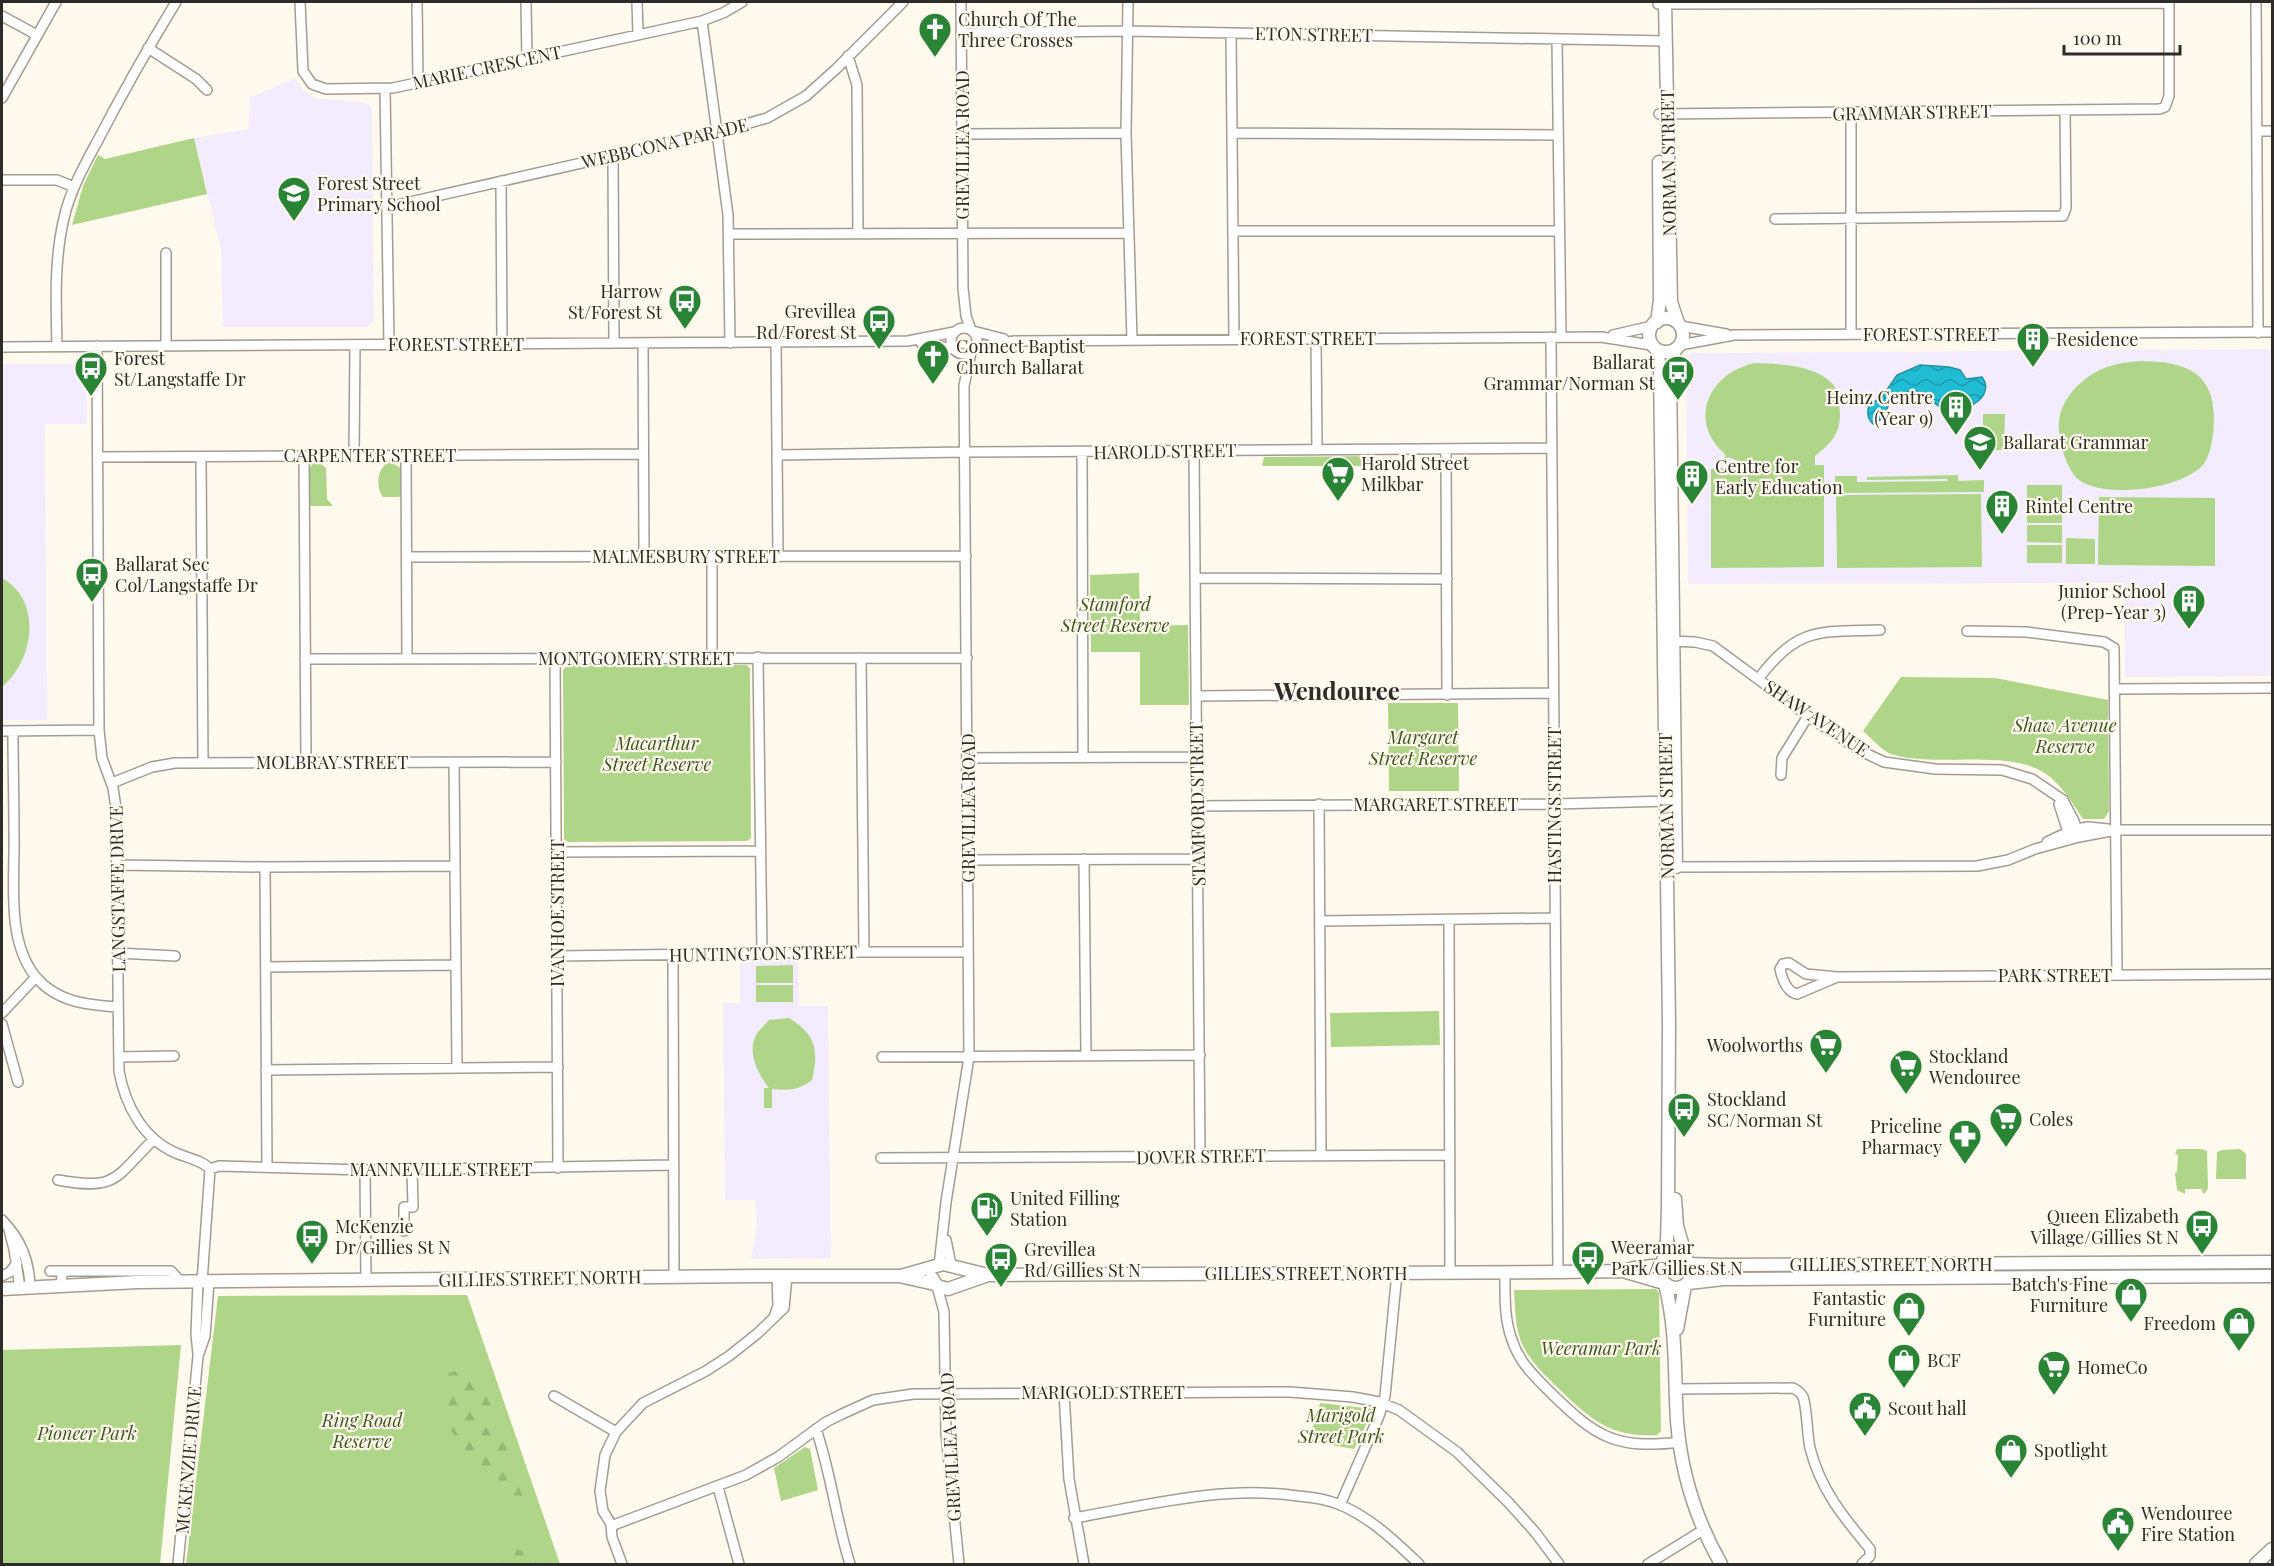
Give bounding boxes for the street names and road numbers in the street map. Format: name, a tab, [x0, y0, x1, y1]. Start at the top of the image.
street label: ETON STREET	[1255, 21, 1373, 47]
street label: MARIE CRESCENT	[410, 39, 564, 95]
street label: GREVILLEA ROAD	[950, 70, 974, 220]
street label: NORMAN STREET	[1655, 89, 1681, 237]
street label: GRAMMAR STREET	[1832, 99, 1992, 125]
street label: WEBBCONA PARADE	[578, 112, 751, 174]
street label: FOREST STREET	[1863, 322, 1999, 346]
street label: FOREST STREET	[1240, 326, 1376, 350]
street label: FOREST STREET	[388, 332, 524, 356]
street label: HAROLD STREET	[1093, 438, 1237, 464]
street label: CARPENTER STREET	[284, 443, 456, 467]
street label: MALMESBURY STREET	[592, 544, 780, 568]
street label: MONTGOMERY STREET	[538, 646, 734, 670]
street label: SHAW AVENUE	[1760, 674, 1874, 762]
street label: STAMFORD STREET	[1184, 721, 1210, 887]
street label: HASTINGS STREET	[1542, 726, 1566, 884]
street label: NORMAN STREET	[1653, 732, 1679, 880]
street label: GREVILLEA ROAD	[956, 733, 980, 883]
street label: MOLBRAY STREET	[256, 750, 408, 774]
street label: MARGARET STREET	[1353, 792, 1519, 816]
street label: LANGSTAFFE DRIVE	[104, 805, 130, 973]
street label: IVANHOE STREET	[545, 839, 569, 987]
street label: HUNTINGTON STREET	[669, 939, 857, 967]
street label: PARK STREET	[1998, 963, 2112, 987]
street label: DOVER STREET	[1136, 1143, 1266, 1169]
street label: MANNEVILLE STREET	[350, 1157, 532, 1181]
street label: GILLIES STREET NORTH	[1789, 1252, 1993, 1276]
street label: GILLIES STREET NORTH	[1204, 1261, 1408, 1285]
street label: GILLIES STREET NORTH	[438, 1264, 642, 1292]
street label: GREVILLEA ROAD	[934, 1372, 966, 1522]
street label: MARIGOLD STREET	[1021, 1380, 1185, 1404]
street label: MCKENZIE DRIVE	[170, 1385, 206, 1535]

